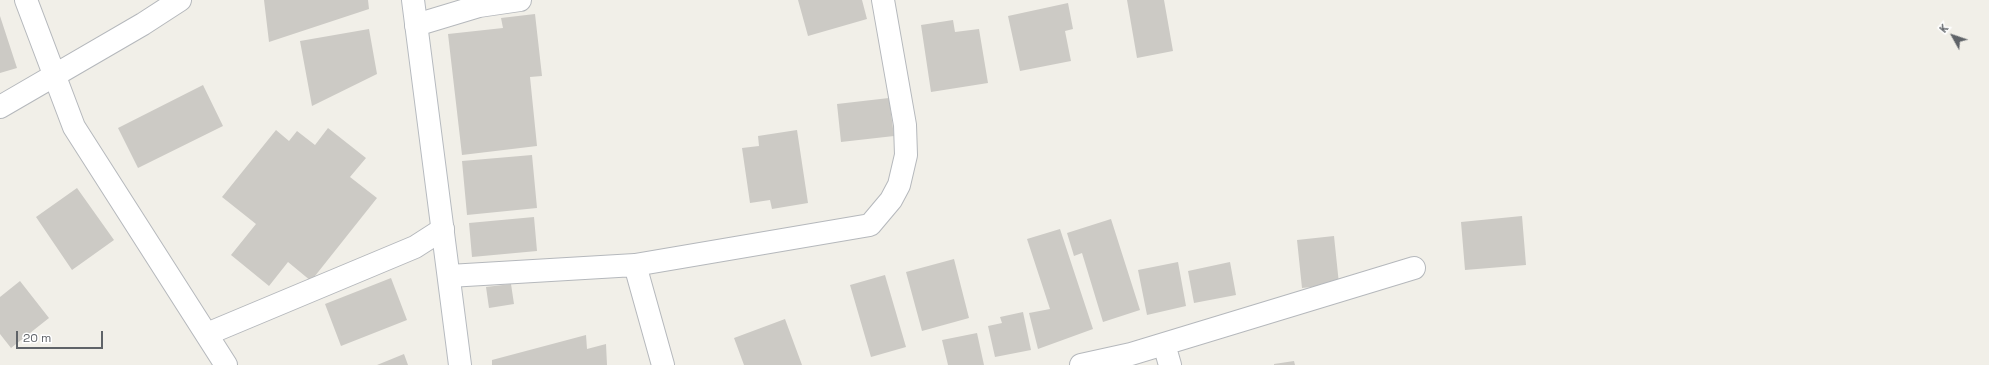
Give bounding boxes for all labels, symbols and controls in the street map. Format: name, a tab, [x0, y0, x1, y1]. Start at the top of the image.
north arrow	[1933, 16, 1973, 56]
text: K	[1936, 21, 1951, 35]
scale bar	[18, 323, 105, 349]
text: 20 m	[23, 330, 51, 346]

